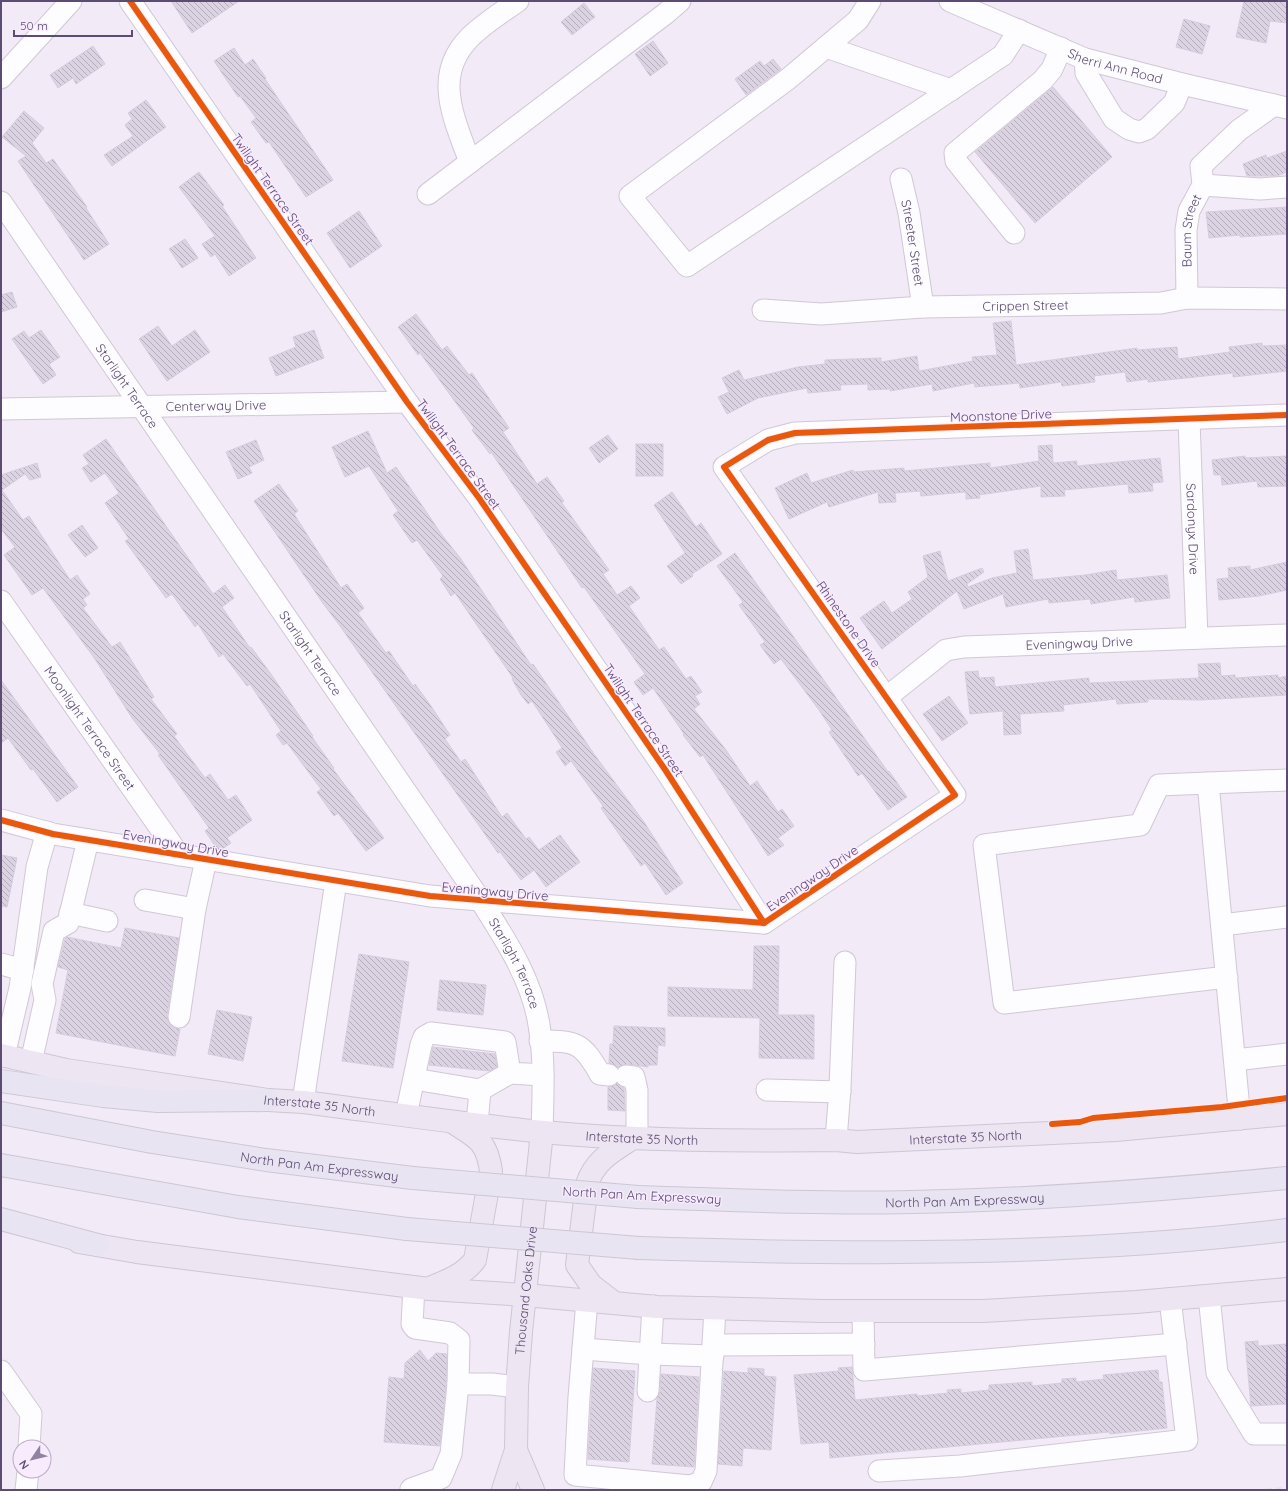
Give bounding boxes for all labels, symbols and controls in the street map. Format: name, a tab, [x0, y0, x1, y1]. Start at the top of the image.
scale bar	[14, 12, 132, 38]
text: 50 m	[20, 18, 48, 33]
street label: Sherri Ann Road	[1065, 45, 1164, 87]
street label: Twilight Terrace Street	[228, 130, 318, 248]
street label: Baum Street	[1178, 191, 1205, 267]
street label: Streeter Street	[898, 198, 928, 287]
street label: Crippen Street	[982, 297, 1069, 314]
street label: Starlight Terrace	[92, 340, 162, 431]
street label: Centerway Drive	[165, 396, 266, 414]
street label: Twilight Terrace Street	[414, 396, 504, 512]
street label: Moonstone Drive	[950, 405, 1052, 425]
street label: Sardonyx Drive	[1183, 483, 1203, 575]
street label: Rhinestone Drive	[813, 578, 885, 670]
street label: Starlight Terrace	[276, 607, 345, 698]
street label: Eveningway Drive	[1025, 633, 1133, 653]
street label: Twilight Terrace Street	[600, 661, 688, 779]
street label: Moonlight Terrace Street	[41, 663, 139, 793]
street label: Eveningway Drive	[122, 826, 230, 860]
street label: Eveningway Drive	[763, 841, 861, 915]
street label: Eveningway Drive	[441, 878, 549, 904]
street label: Starlight Terrace	[486, 915, 543, 1010]
street label: Interstate 35 North	[263, 1091, 377, 1119]
street label: Interstate 35 North	[909, 1126, 1022, 1148]
street label: Interstate 35 North	[585, 1127, 698, 1148]
street label: North Pan Am Expressway	[239, 1148, 399, 1184]
street label: North Pan Am Expressway	[562, 1183, 722, 1207]
street label: North Pan Am Expressway	[885, 1189, 1045, 1210]
street label: Thousand Oaks Drive	[511, 1225, 540, 1355]
north arrow	[12, 1439, 52, 1479]
text: N	[16, 1457, 32, 1472]

